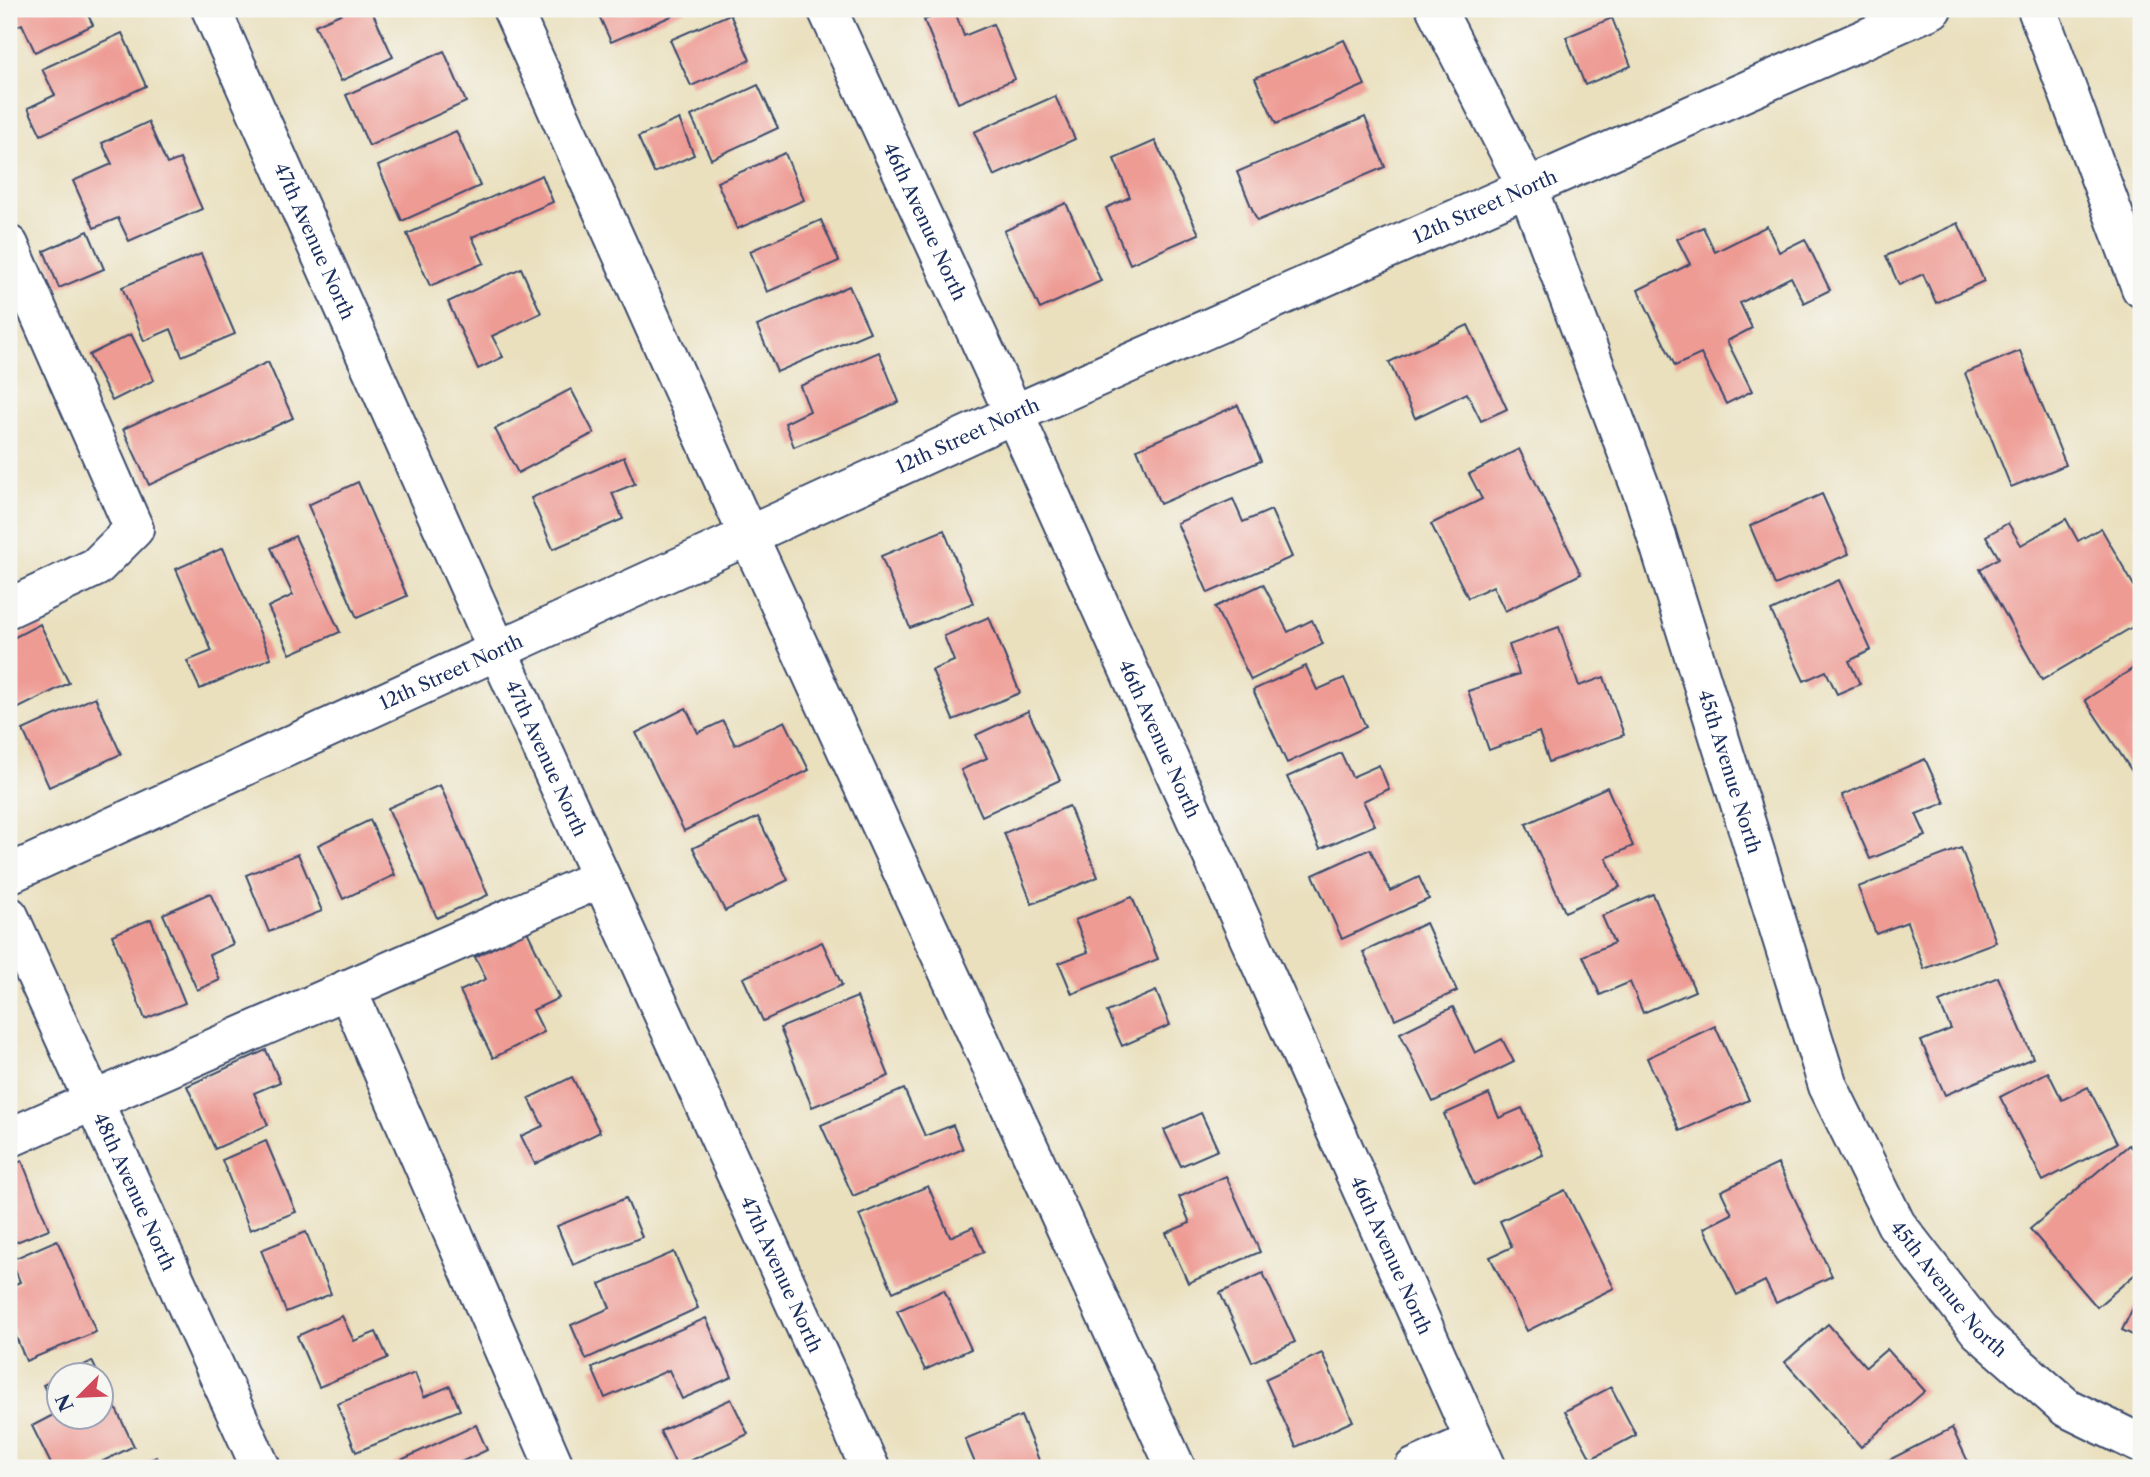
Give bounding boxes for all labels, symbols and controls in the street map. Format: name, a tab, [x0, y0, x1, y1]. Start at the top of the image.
street label: 46th Avenue North	[879, 139, 971, 304]
street label: 47th Avenue North	[270, 159, 360, 323]
street label: 12th Street North	[1409, 164, 1561, 248]
street label: 12th Street North	[892, 393, 1043, 478]
street label: 12th Street North	[376, 629, 526, 714]
street label: 46th Avenue North	[1114, 656, 1205, 822]
street label: 47th Avenue North	[501, 676, 592, 840]
street label: 45th Avenue North	[1694, 687, 1766, 856]
street label: 48th Avenue North	[89, 1109, 181, 1274]
street label: 46th Avenue North	[1346, 1172, 1437, 1338]
street label: 47th Avenue North	[736, 1192, 827, 1356]
street label: 45th Avenue North	[1886, 1216, 2012, 1362]
north arrow	[46, 1362, 116, 1432]
text: N	[51, 1390, 79, 1415]

